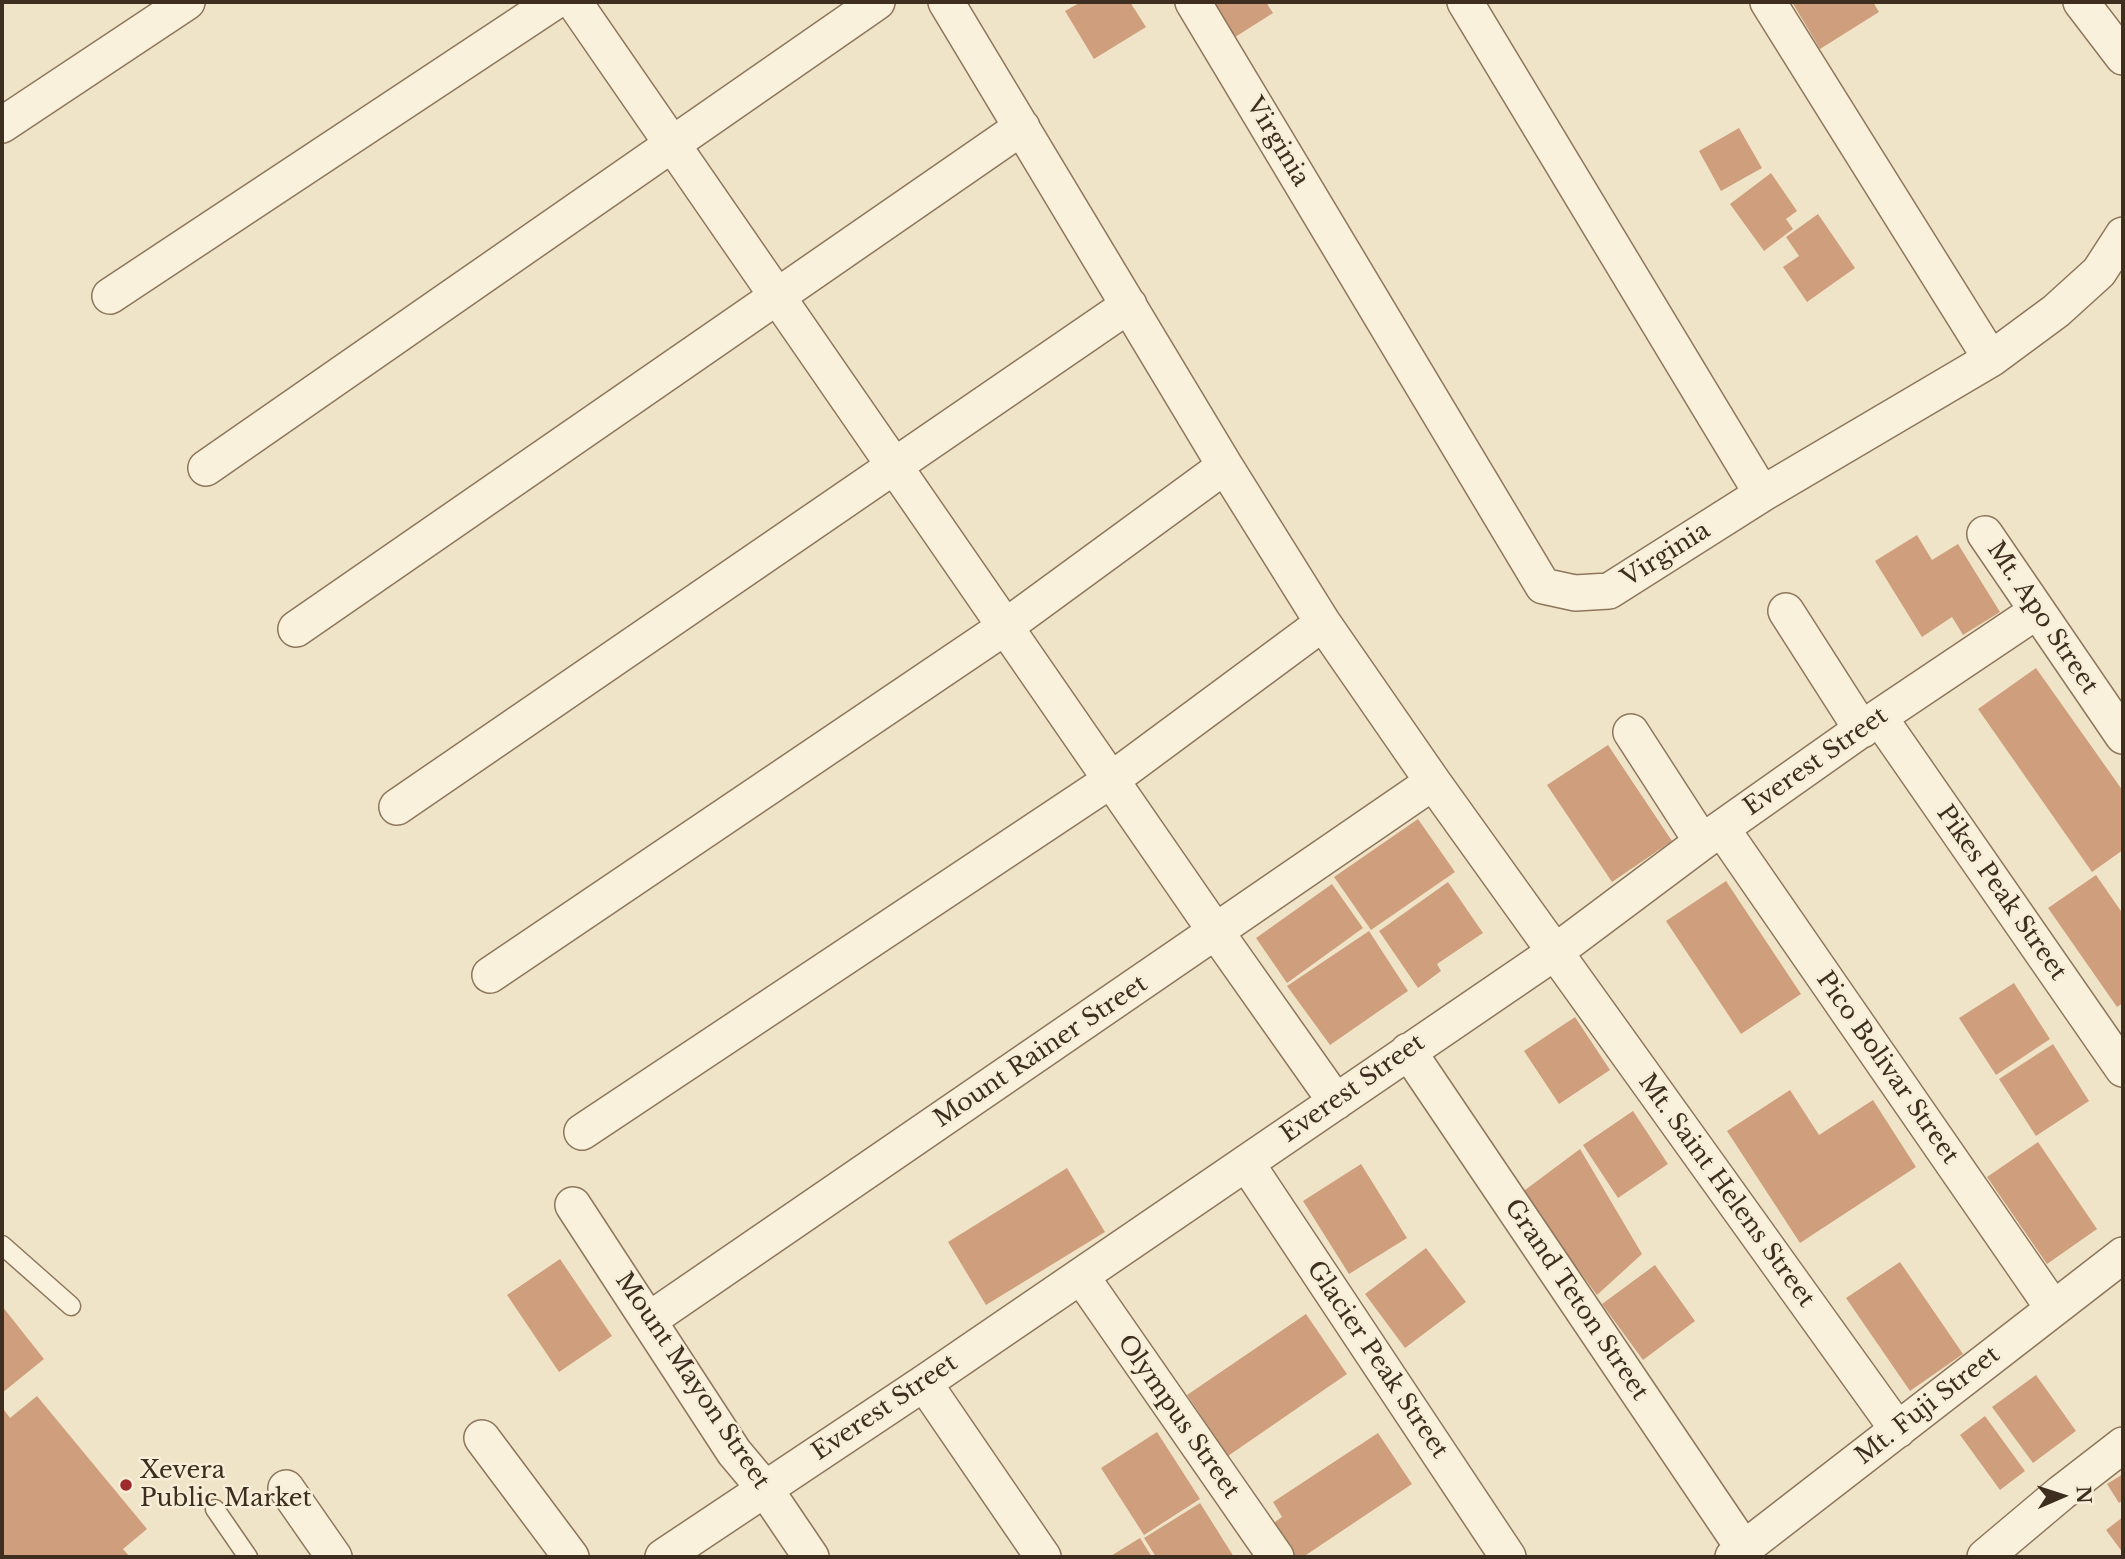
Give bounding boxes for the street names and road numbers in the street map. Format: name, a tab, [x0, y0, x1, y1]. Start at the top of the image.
street label: Virginia	[1239, 92, 1315, 192]
street label: Virginia	[1616, 517, 1716, 593]
street label: Mt. Apo Street	[1980, 536, 2104, 700]
street label: Everest Street	[1739, 702, 1893, 822]
street label: Pikes Peak Street	[1930, 800, 2072, 986]
street label: Pico Bolivar Street	[1810, 966, 1964, 1170]
street label: Mount Rainer Street	[929, 970, 1153, 1134]
street label: Everest Street	[1276, 1029, 1430, 1149]
street label: Mt. Saint Helens Street	[1632, 1069, 1820, 1313]
street label: Grand Teton Street	[1498, 1194, 1654, 1406]
street label: Glacier Peak Street	[1300, 1256, 1454, 1464]
street label: Mount Mayon Street	[609, 1267, 775, 1495]
street label: Olympus Street	[1111, 1329, 1245, 1505]
street label: Mt. Fuji Street	[1850, 1341, 2006, 1471]
street label: Everest Street	[807, 1349, 963, 1467]

